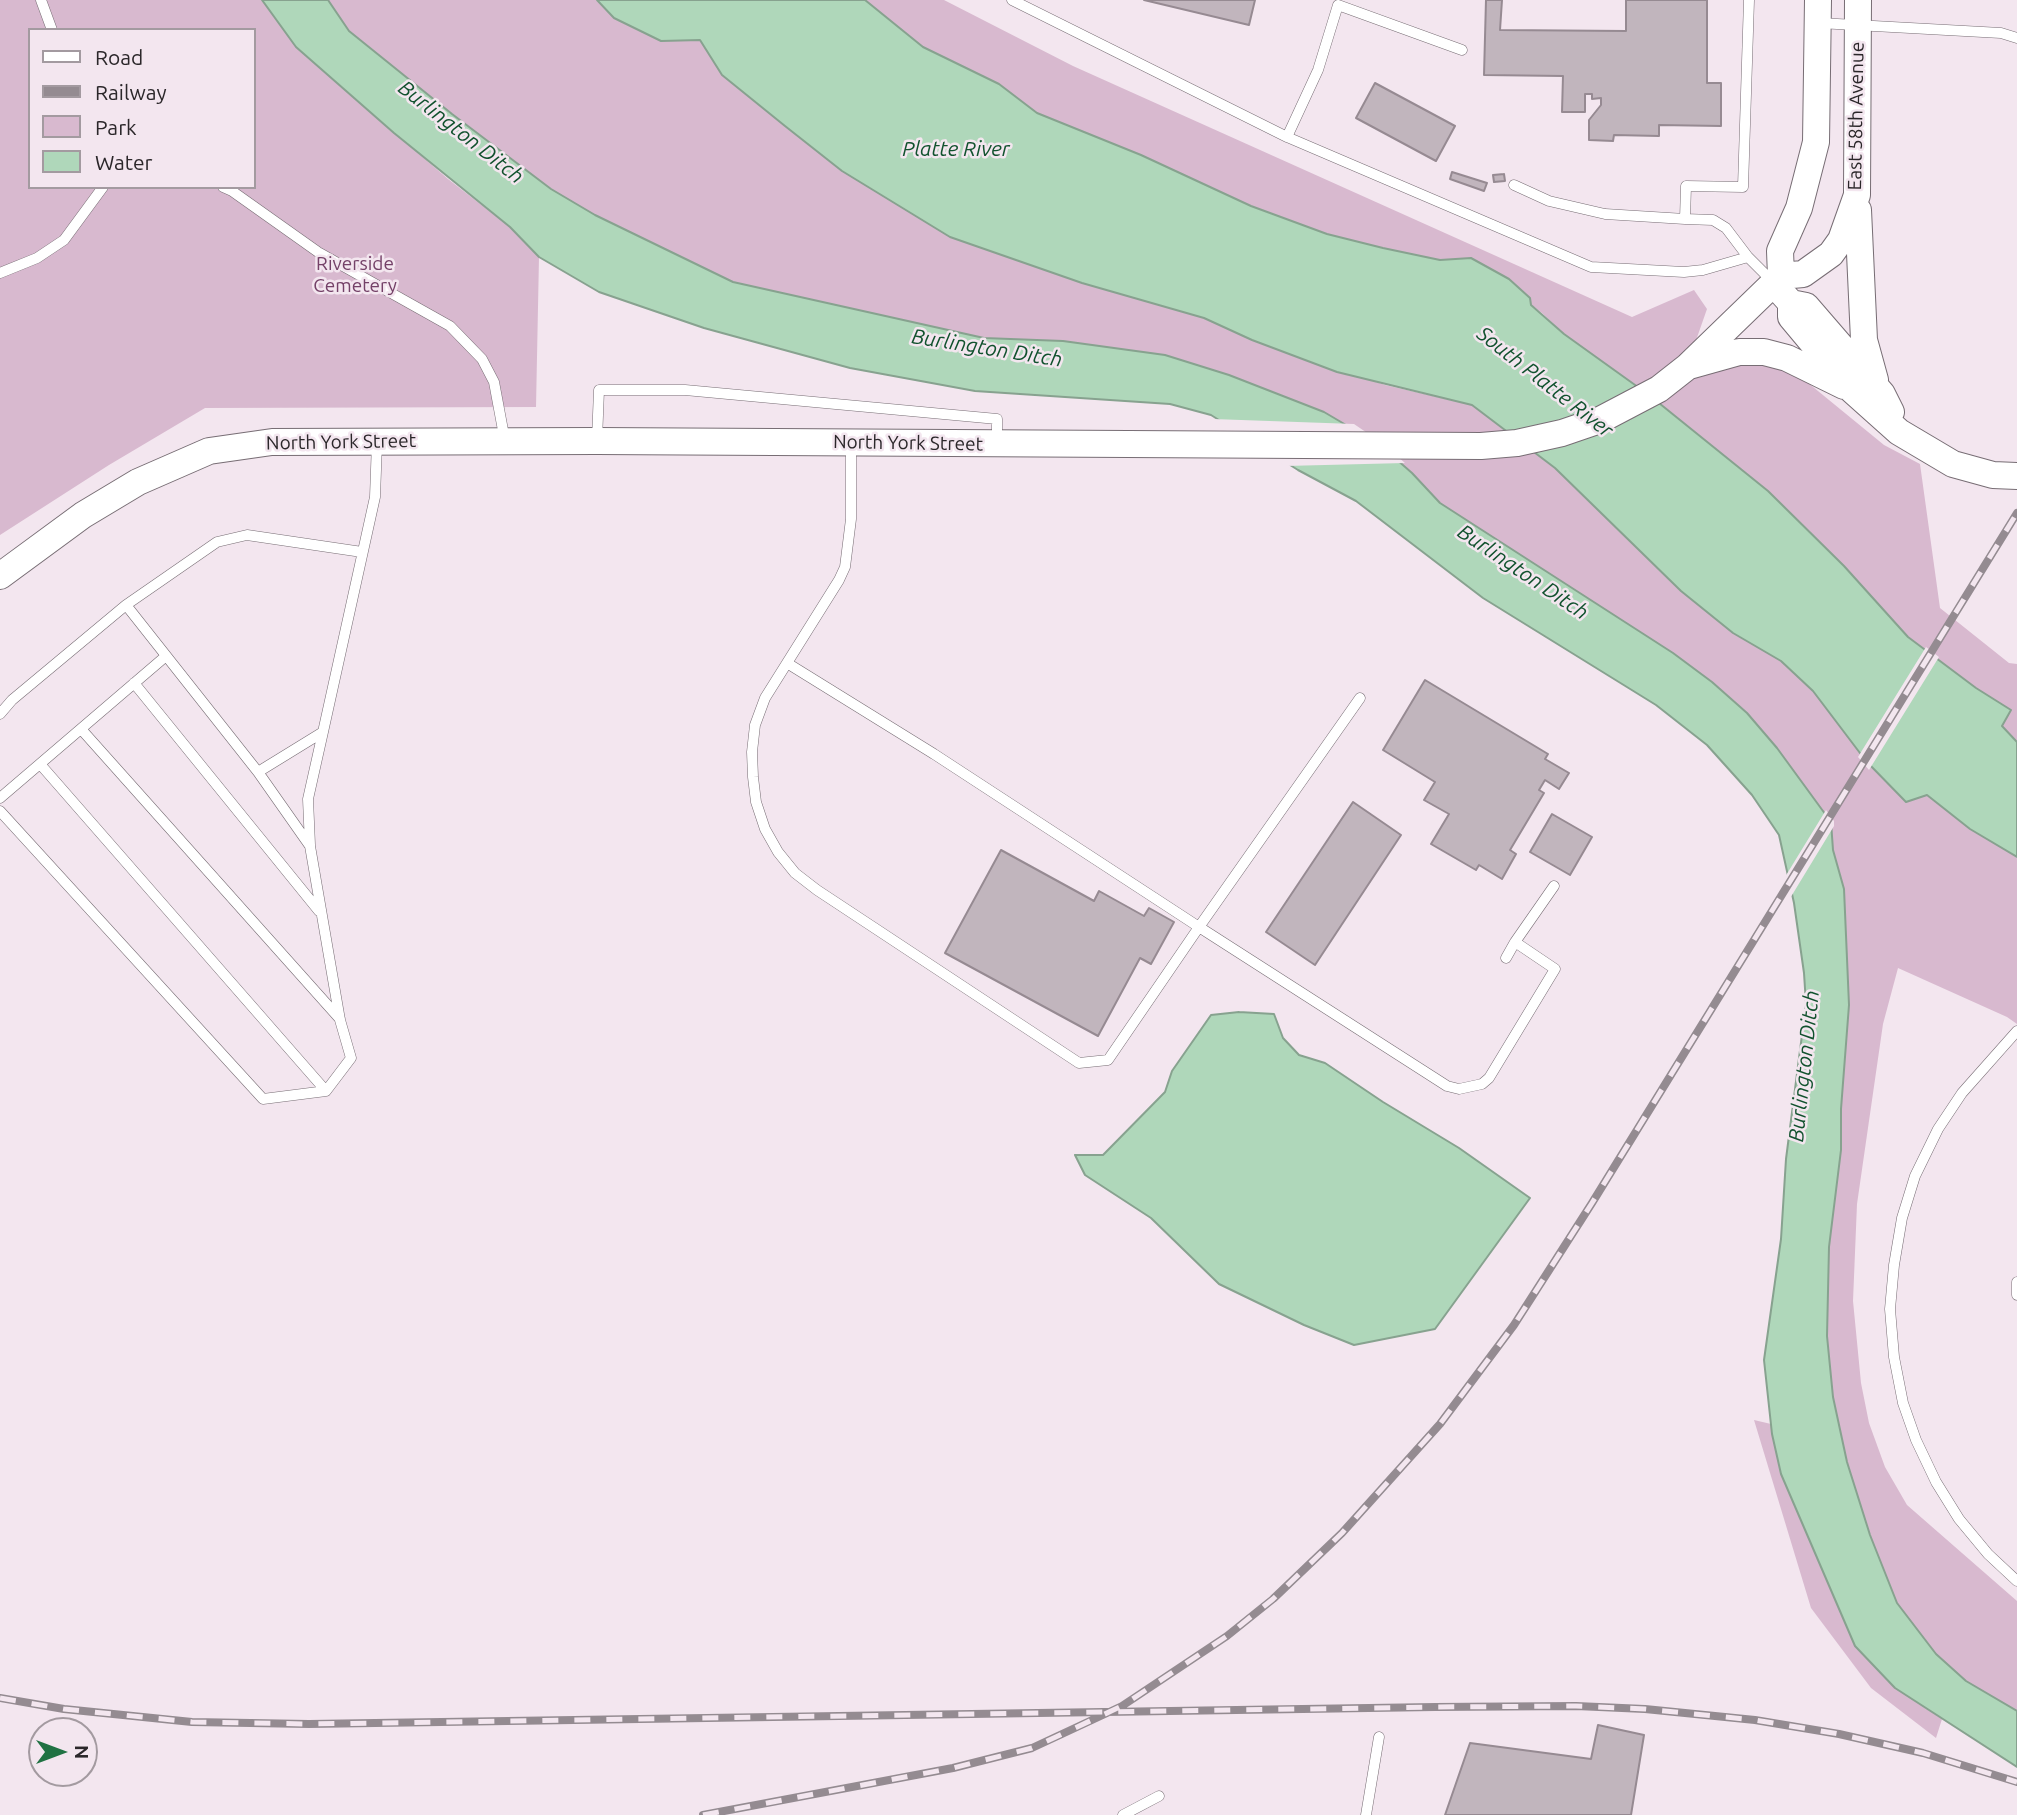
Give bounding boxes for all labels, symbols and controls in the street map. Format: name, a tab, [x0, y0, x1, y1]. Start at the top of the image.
legend	[28, 28, 256, 189]
street label: East 58th Avenue	[1843, 42, 1869, 190]
text: Road	[95, 45, 143, 69]
water label: Burlington Ditch	[393, 75, 529, 189]
text: Railway	[95, 80, 167, 104]
text: Park	[95, 115, 137, 139]
water label: Platte River	[902, 136, 1010, 162]
text: Water	[95, 150, 153, 174]
park label: Riverside Cemetery	[313, 253, 397, 297]
water label: South Platte River	[1472, 321, 1618, 443]
water label: Burlington Ditch	[910, 324, 1064, 372]
street label: North York Street	[266, 429, 416, 455]
street label: North York Street	[833, 430, 983, 456]
water label: Burlington Ditch	[1453, 519, 1593, 625]
water label: Burlington Ditch	[1784, 989, 1824, 1143]
north arrow	[28, 1717, 98, 1787]
text: N	[71, 1745, 93, 1759]

